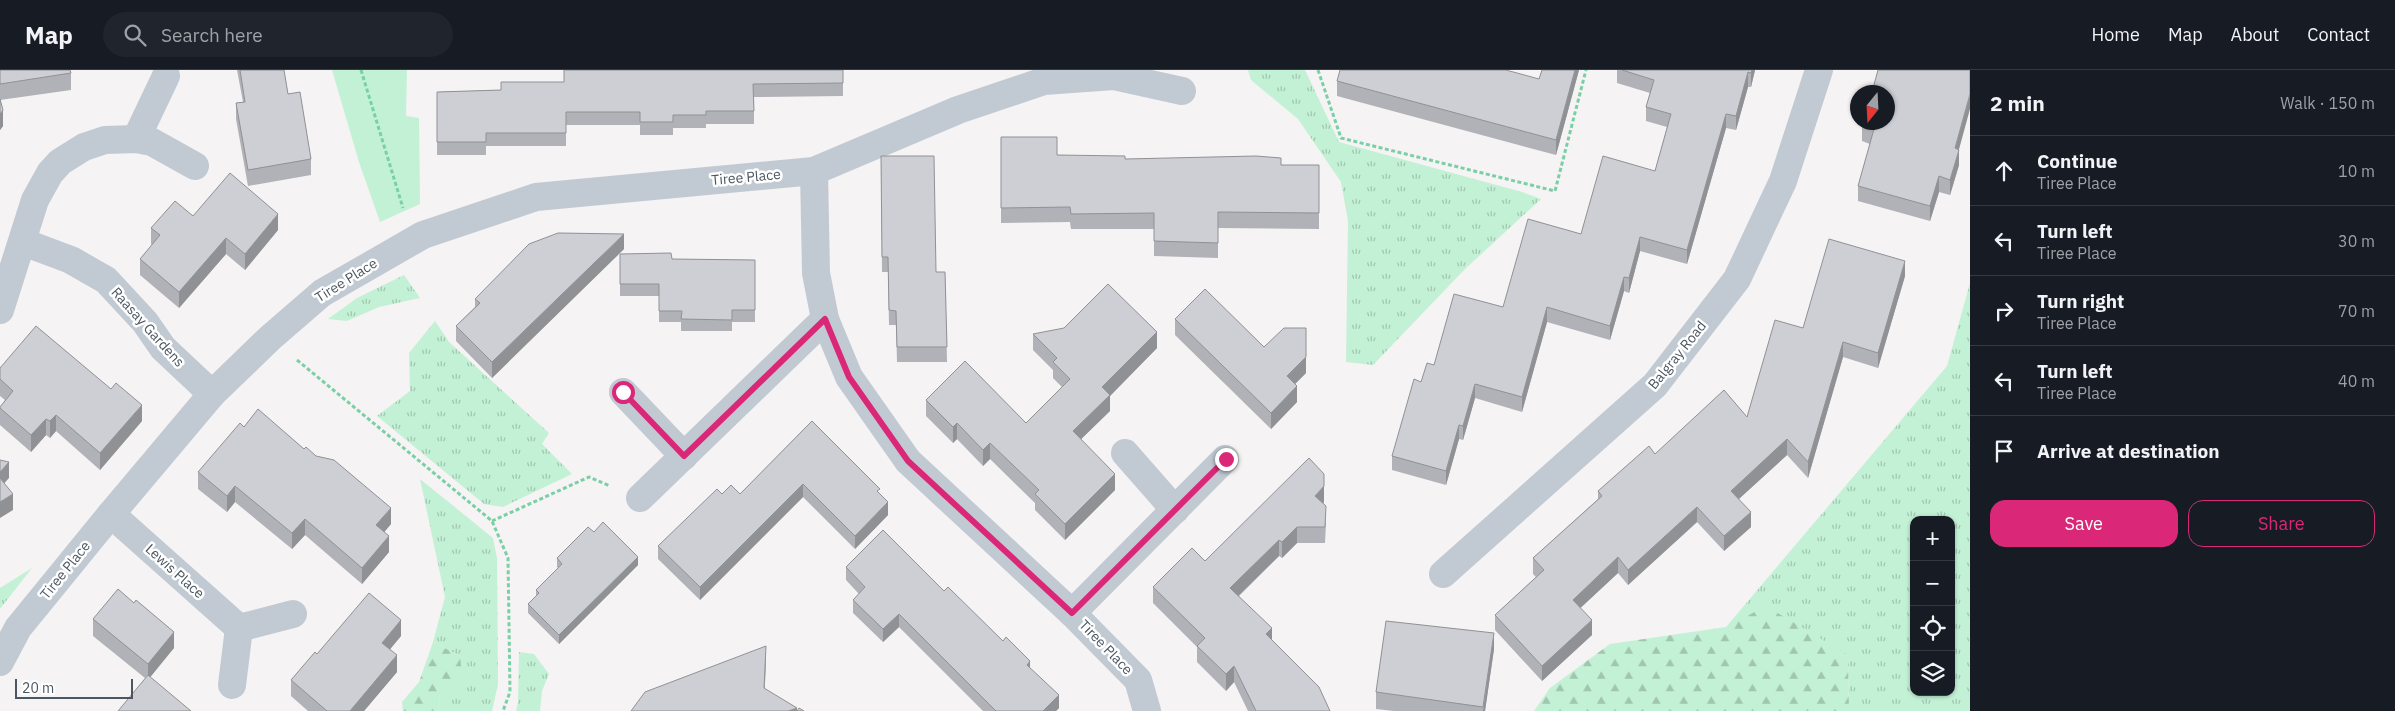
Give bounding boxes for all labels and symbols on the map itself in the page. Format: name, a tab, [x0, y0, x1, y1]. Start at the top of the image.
north arrow	[1850, 85, 1895, 130]
street label: Tiree Place	[711, 165, 782, 189]
street label: Tiree Place	[312, 254, 381, 306]
street label: Raasay Gardens	[107, 283, 189, 371]
street label: Balgray Road	[1644, 317, 1710, 393]
route start	[612, 381, 635, 404]
route end	[1215, 448, 1238, 471]
street label: Tiree Place	[36, 537, 94, 603]
street label: Lewis Place	[142, 540, 208, 602]
street label: Tiree Place	[1075, 616, 1137, 679]
scale bar	[15, 676, 132, 699]

